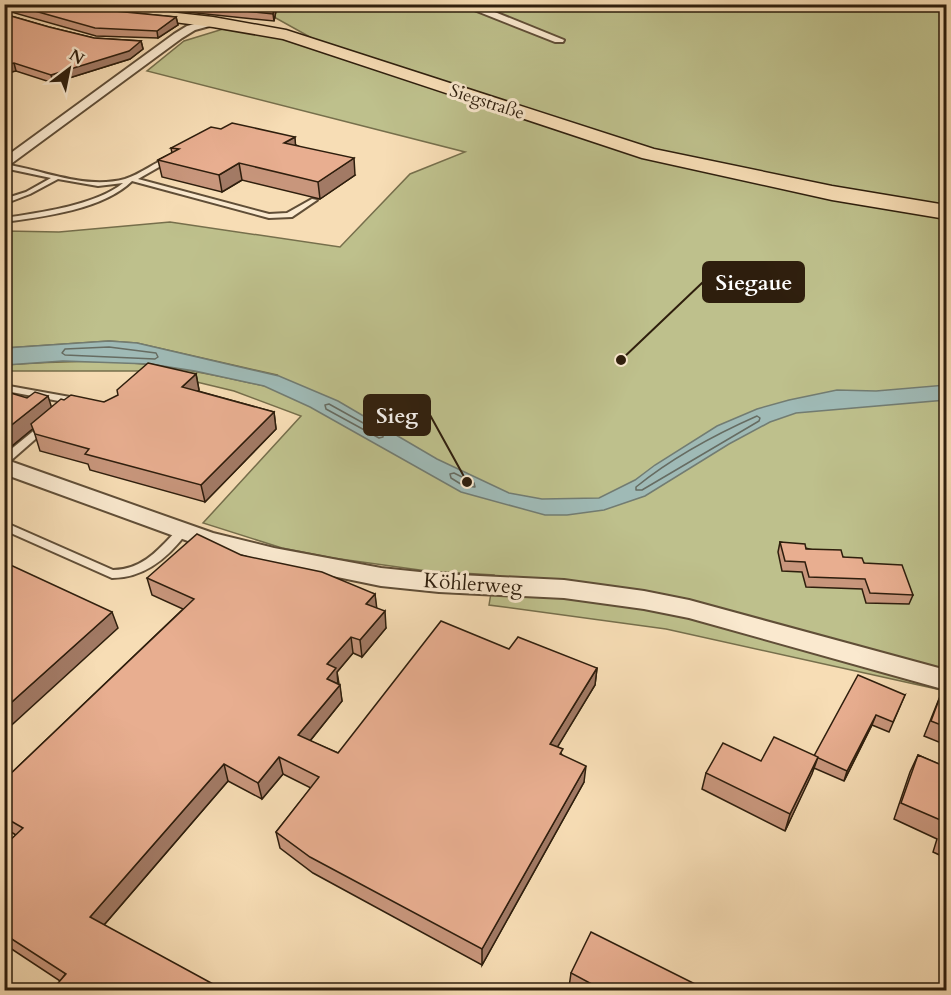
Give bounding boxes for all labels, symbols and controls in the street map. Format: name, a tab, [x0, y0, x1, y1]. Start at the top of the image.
north arrow	[39, 39, 99, 99]
text: N	[65, 44, 88, 70]
street label: Siegstraße	[446, 78, 528, 126]
callout: Siegaue	[703, 262, 804, 302]
text: Siegaue	[716, 268, 792, 298]
callout: Sieg	[364, 395, 430, 435]
text: Sieg	[376, 401, 419, 431]
street label: Köhlerweg	[423, 566, 524, 602]

